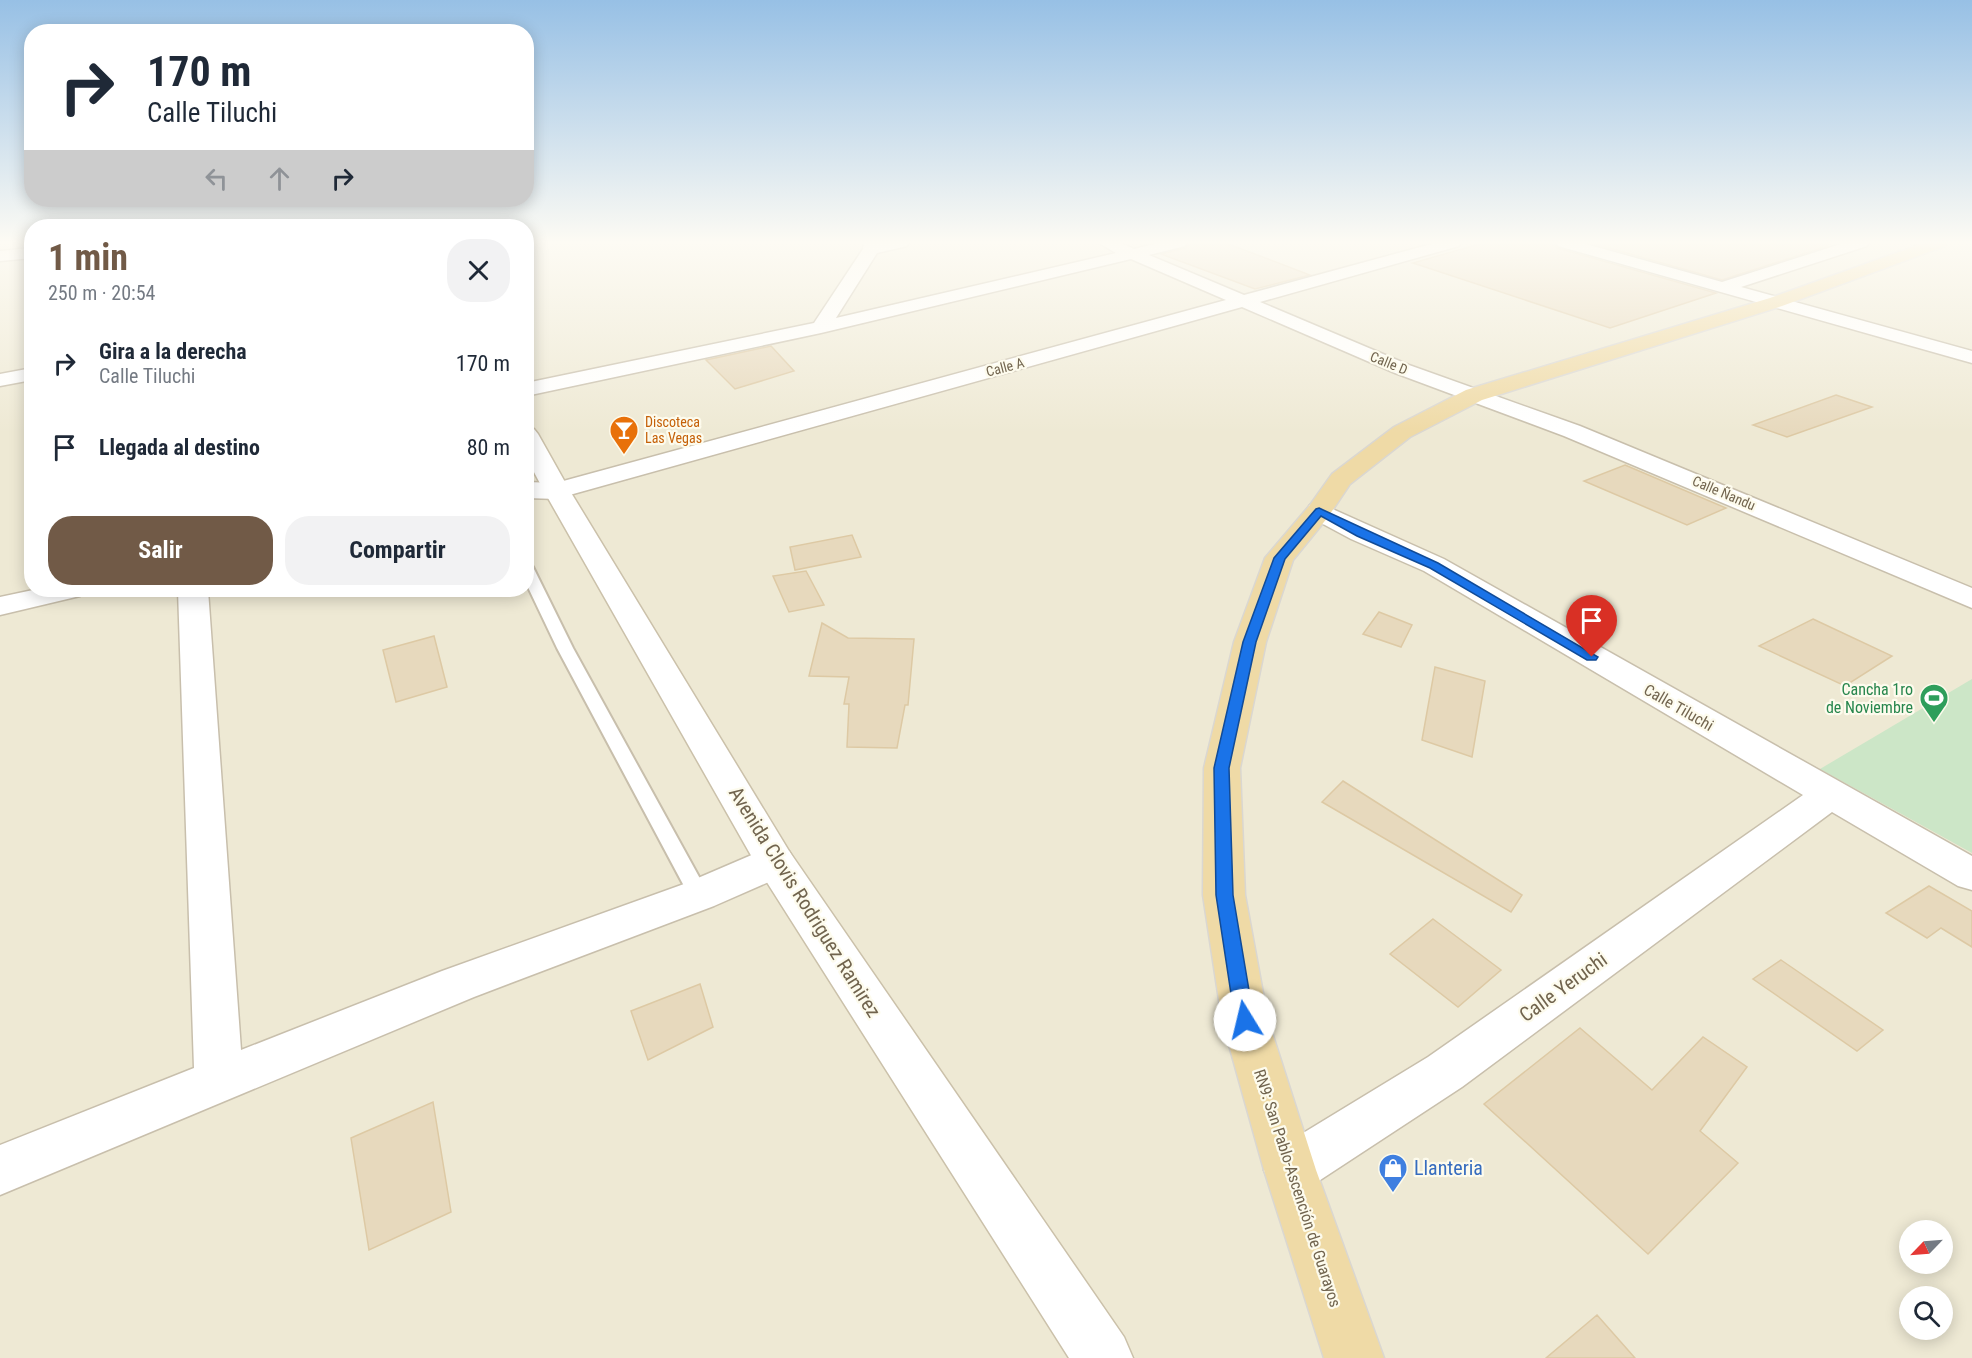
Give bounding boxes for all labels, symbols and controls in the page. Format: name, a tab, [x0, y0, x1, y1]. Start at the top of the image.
text: 170 m	[147, 47, 252, 96]
icon: right	[48, 48, 126, 126]
text: Calle Tiluchi	[147, 97, 277, 129]
icon: left	[200, 162, 233, 195]
icon: ahead	[263, 162, 296, 195]
icon: right	[326, 162, 359, 195]
text: 1 min	[48, 237, 128, 279]
button: close	[447, 239, 510, 302]
text: 250 m · 20:54	[48, 281, 155, 305]
text: Gira a la derecha	[99, 339, 247, 364]
icon: right	[48, 347, 81, 380]
street label: Calle D	[1368, 348, 1410, 378]
text: 170 m	[456, 351, 510, 376]
street label: Calle A	[984, 354, 1026, 380]
text: Calle Tiluchi	[99, 364, 195, 388]
bar icon: Discoteca Las Vegas	[608, 414, 640, 456]
place label: Discoteca Las Vegas	[645, 414, 702, 446]
icon: arrive	[48, 431, 81, 464]
text: Llegada al destino	[99, 435, 260, 460]
text: 80 m	[467, 435, 510, 460]
street label: Calle Ñandu	[1690, 472, 1758, 513]
button: Salir	[48, 516, 273, 585]
button: Compartir	[285, 516, 510, 585]
pin	[1566, 595, 1617, 657]
icon: arrive	[1575, 604, 1608, 637]
street label: Calle Tiluchi	[1641, 680, 1717, 735]
place label: Cancha 1ro de Noviembre	[1826, 680, 1913, 717]
sports icon: Cancha 1ro de Noviembre	[1918, 682, 1950, 724]
street label: Avenida Clovis Rodriguez Ramirez	[724, 782, 886, 1022]
street label: Calle Yeruchi	[1514, 947, 1612, 1027]
position arrow	[1213, 988, 1277, 1052]
street label: RN9: San Pablo-Ascención de Guarayos	[1250, 1067, 1345, 1309]
shop icon: Llanteria	[1377, 1152, 1409, 1194]
place label: Llanteria	[1414, 1156, 1483, 1180]
north arrow	[1899, 1220, 1953, 1274]
map controls	[1899, 1220, 1953, 1340]
button: search	[1899, 1286, 1953, 1340]

